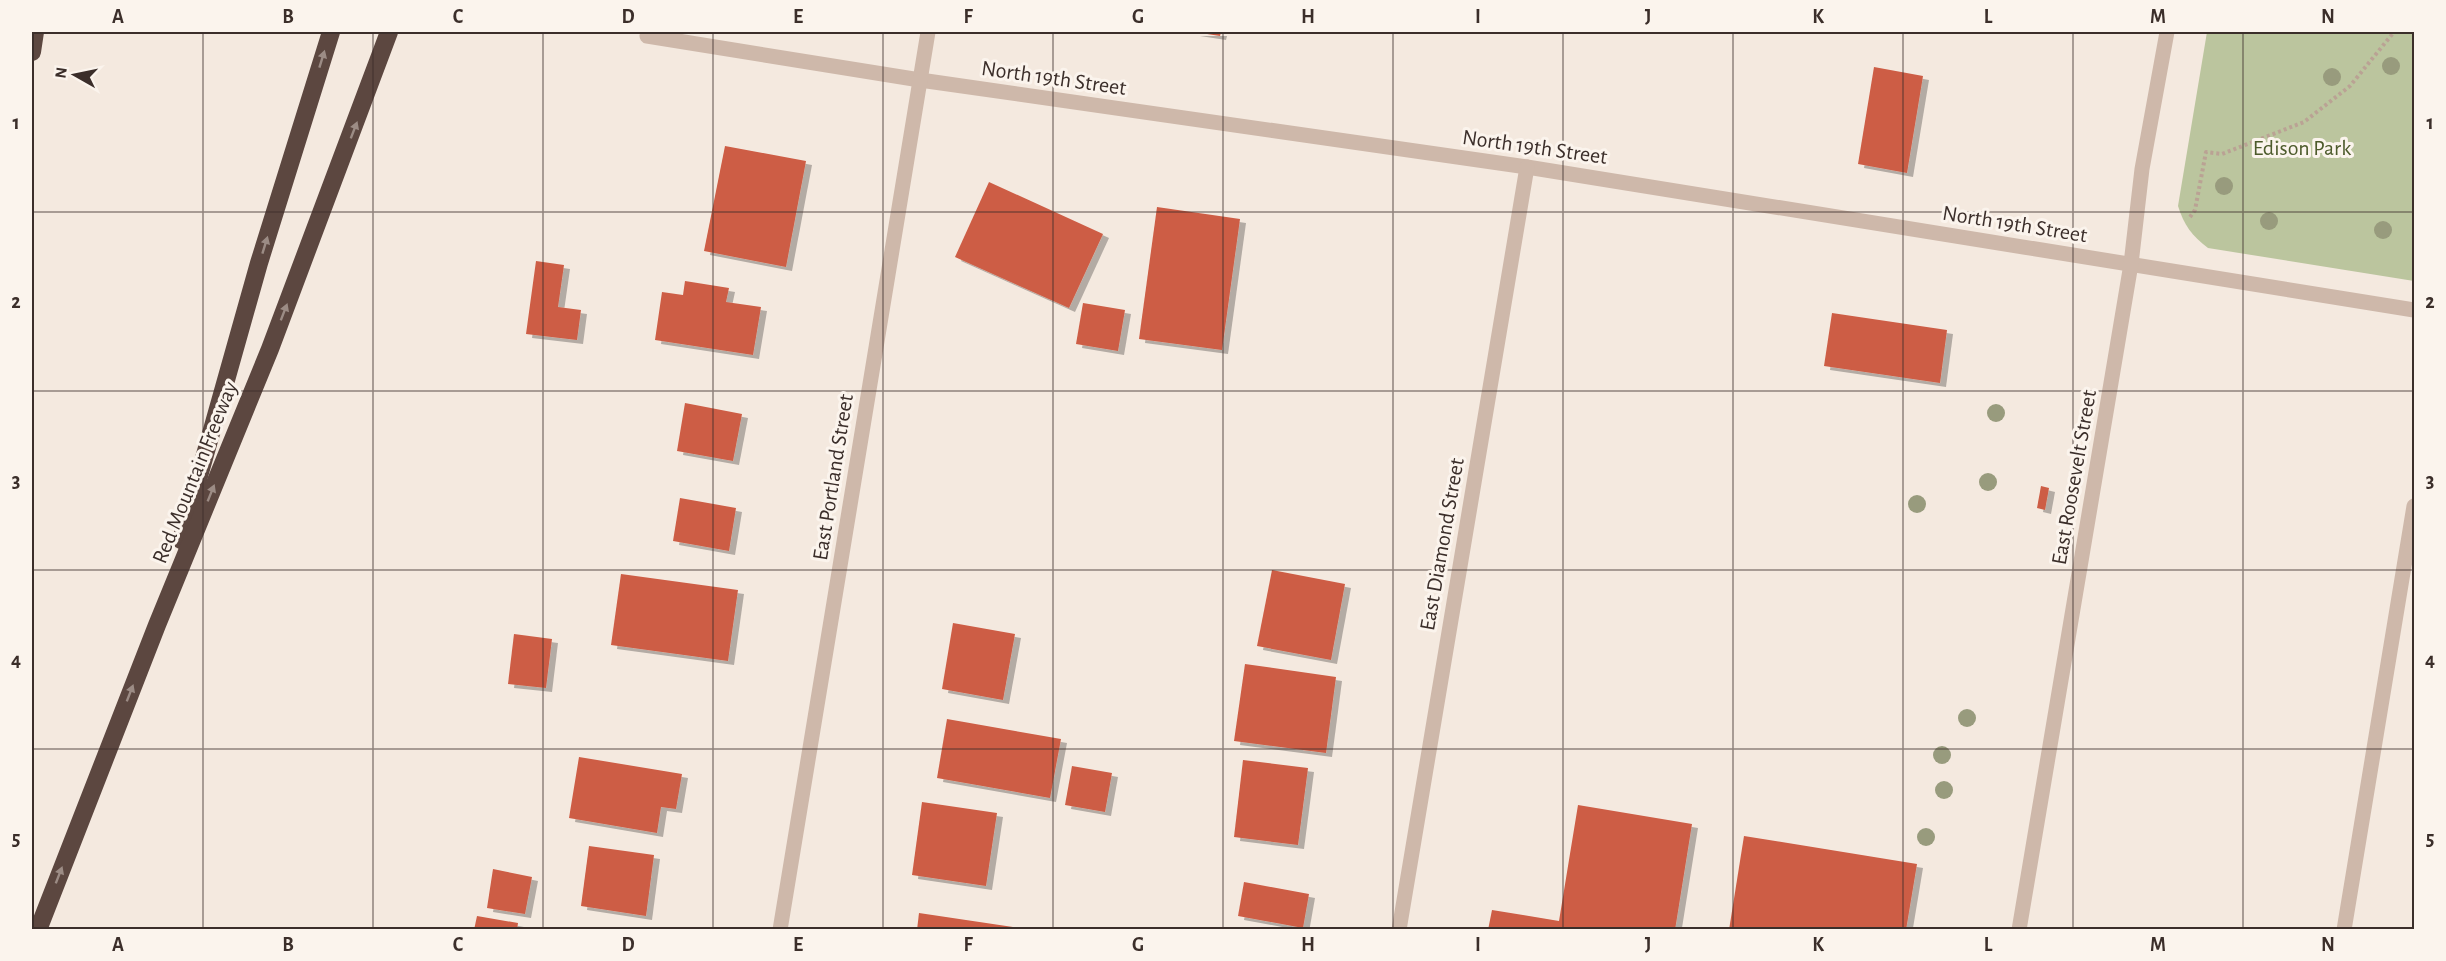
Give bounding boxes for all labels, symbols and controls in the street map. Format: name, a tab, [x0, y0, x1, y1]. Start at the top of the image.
text: A	[112, 7, 124, 27]
text: B	[282, 7, 294, 27]
text: C	[453, 7, 464, 27]
text: D	[621, 7, 635, 27]
text: E	[793, 7, 803, 27]
text: F	[963, 7, 973, 27]
text: G	[1132, 7, 1144, 27]
text: H	[1301, 7, 1315, 27]
text: I	[1475, 7, 1481, 27]
text: J	[1645, 7, 1651, 27]
text: K	[1812, 7, 1824, 27]
text: L	[1984, 7, 1993, 27]
text: M	[2150, 7, 2166, 27]
text: N	[2321, 7, 2335, 27]
north arrow	[45, 45, 105, 105]
one-way arrow	[318, 50, 327, 68]
street label: North 19th Street	[980, 57, 1128, 99]
text: N	[52, 66, 70, 80]
text: 1	[12, 113, 20, 133]
text: 1	[2426, 113, 2434, 133]
one-way arrow	[350, 121, 359, 139]
street label: North 19th Street	[1461, 126, 1609, 168]
park label: Edison Park	[2253, 137, 2351, 159]
street label: North 19th Street	[1941, 202, 2089, 246]
one-way arrow	[260, 236, 270, 254]
text: 2	[11, 292, 21, 312]
text: 2	[2425, 292, 2435, 312]
one-way arrow	[279, 303, 289, 321]
street label: Red Mountain Freeway	[148, 378, 242, 566]
street label: East Roosevelt Street	[2048, 388, 2100, 566]
street label: East Portland Street	[809, 393, 857, 562]
street label: East Diamond Street	[1416, 456, 1468, 632]
text: 3	[12, 471, 20, 491]
text: 3	[2426, 471, 2434, 491]
one-way arrow	[207, 484, 216, 502]
text: 4	[11, 650, 21, 670]
text: 4	[2425, 650, 2435, 670]
one-way arrow	[125, 684, 135, 702]
text: 5	[12, 829, 20, 849]
text: 5	[2426, 829, 2434, 849]
one-way arrow	[55, 866, 65, 884]
text: A	[112, 935, 124, 955]
text: B	[282, 935, 294, 955]
text: C	[453, 935, 464, 955]
text: D	[621, 935, 635, 955]
text: E	[793, 935, 803, 955]
text: F	[963, 935, 973, 955]
text: G	[1132, 935, 1144, 955]
text: H	[1301, 935, 1315, 955]
text: I	[1475, 935, 1481, 955]
text: J	[1645, 935, 1651, 955]
text: K	[1812, 935, 1824, 955]
text: L	[1984, 935, 1993, 955]
text: M	[2150, 935, 2166, 955]
text: N	[2321, 935, 2335, 955]

